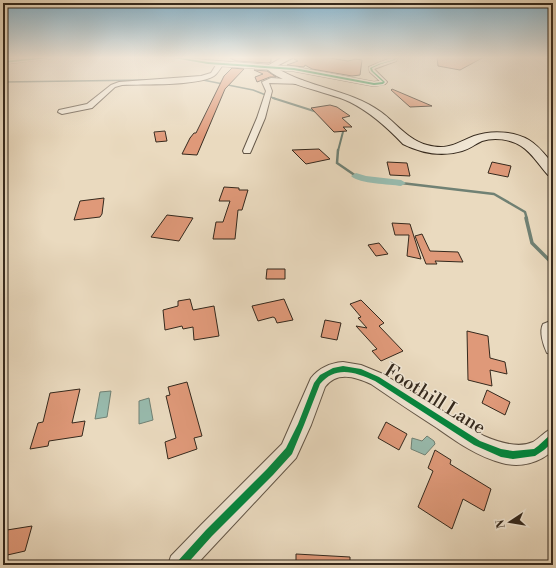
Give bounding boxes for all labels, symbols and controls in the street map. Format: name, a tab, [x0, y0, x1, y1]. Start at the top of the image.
street label: Foothill Lane	[380, 358, 490, 440]
north arrow	[490, 502, 530, 542]
text: N	[493, 518, 509, 530]

